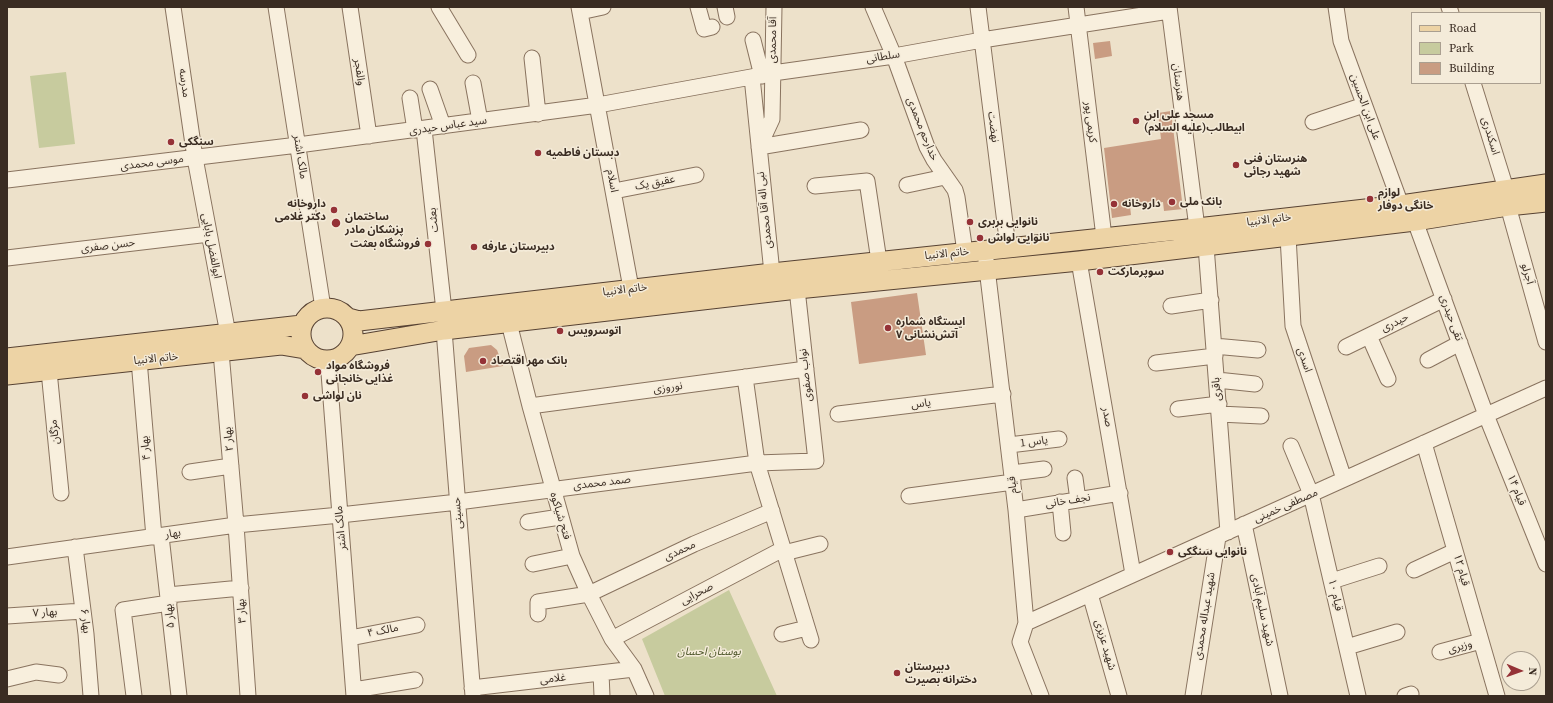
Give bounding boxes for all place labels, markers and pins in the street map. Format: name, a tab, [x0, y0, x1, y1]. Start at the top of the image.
place label: مسجد علی ابن ابیطالب(علیه السلام)	[1144, 108, 1245, 134]
marker: مسجد علی ابن ابیطالب(علیه السلام)	[1131, 116, 1141, 126]
place label: سنگکی	[179, 135, 214, 149]
marker: سنگکی	[166, 137, 176, 147]
place label: دبستان فاطمیه	[546, 146, 620, 160]
marker: دبستان فاطمیه	[533, 148, 543, 158]
place label: هنرستان فنی شهید رجائی	[1244, 152, 1307, 178]
marker: هنرستان فنی شهید رجائی	[1231, 160, 1241, 170]
place label: لوازم خانگی دوفار	[1378, 186, 1433, 212]
marker: لوازم خانگی دوفار	[1365, 194, 1375, 204]
place label: بانک ملی	[1180, 195, 1222, 209]
place label: داروخانه دکتر غلامی	[275, 197, 326, 223]
place label: داروخانه	[1122, 197, 1161, 211]
marker: بانک ملی	[1167, 197, 1177, 207]
marker: داروخانه	[1109, 199, 1119, 209]
marker: داروخانه دکتر غلامی	[329, 205, 339, 215]
place label: ساختمان پزشکان مادر	[345, 210, 404, 236]
place label: نانوایی بربری	[978, 215, 1038, 229]
marker: ساختمان پزشکان مادر	[330, 217, 342, 229]
marker: نانوایی بربری	[965, 217, 975, 227]
place label: نانوایی لواش	[988, 231, 1049, 245]
marker: نانوایی لواش	[975, 233, 985, 243]
place label: فروشگاه بعثت	[350, 237, 420, 251]
marker: فروشگاه بعثت	[423, 239, 433, 249]
place label: دبیرستان عارفه	[482, 240, 555, 254]
marker: دبیرستان عارفه	[469, 242, 479, 252]
place label: سوپرمارکت	[1108, 265, 1164, 279]
marker: سوپرمارکت	[1095, 267, 1105, 277]
place label: ایستگاه شماره ۷ آتش‌نشانی	[896, 315, 965, 341]
marker: ایستگاه شماره ۷ آتش‌نشانی	[883, 323, 893, 333]
place label: اتوسرویس	[568, 324, 621, 338]
marker: اتوسرویس	[555, 326, 565, 336]
place label: بانک مهر اقتصاد	[491, 354, 568, 368]
marker: بانک مهر اقتصاد	[478, 356, 488, 366]
place label: فروشگاه مواد غذایی خانجانی	[326, 359, 393, 385]
marker: فروشگاه مواد غذایی خانجانی	[313, 367, 323, 377]
place label: نان لواشی	[313, 389, 362, 403]
marker: نان لواشی	[300, 391, 310, 401]
place label: نانوایی سنگکی	[1178, 545, 1247, 559]
marker: نانوایی سنگکی	[1165, 547, 1175, 557]
place label: دبیرستان دخترانه بصیرت	[905, 660, 977, 686]
marker: دبیرستان دخترانه بصیرت	[892, 668, 902, 678]

